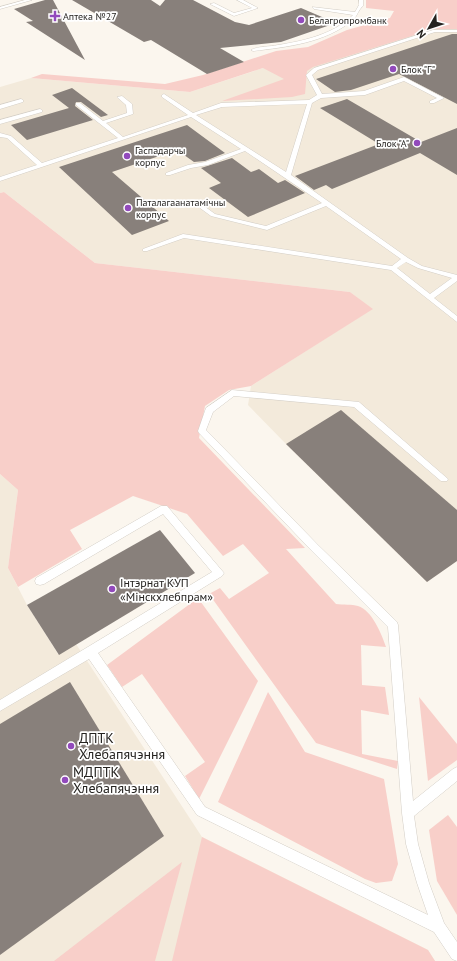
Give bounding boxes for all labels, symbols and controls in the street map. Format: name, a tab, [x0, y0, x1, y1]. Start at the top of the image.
north arrow	[409, 8, 449, 48]
place label: Аптека №27	[63, 10, 117, 23]
marker: Аптека №27	[50, 11, 60, 21]
place label: Белагропромбанк	[309, 14, 387, 27]
marker: Белагропромбанк	[296, 15, 306, 25]
text: N	[414, 27, 429, 42]
place label: Блок "Г"	[401, 63, 435, 76]
marker: Блок "Г"	[388, 64, 398, 74]
place label: Блок "А"	[376, 137, 409, 150]
marker: Блок "А"	[412, 138, 422, 148]
place label: Гаспадарчы корпус	[135, 144, 185, 169]
marker: Гаспадарчы корпус	[122, 151, 132, 161]
place label: Паталагаанатамічны корпус	[136, 196, 225, 221]
marker: Паталагаанатамічны корпус	[123, 203, 133, 213]
place label: Інтэрнат КУП «Мінскхлебпрам»	[120, 575, 213, 604]
marker: Інтэрнат КУП «Мінскхлебпрам»	[107, 584, 117, 594]
place label: ДПТК Хлебапячэння	[79, 729, 165, 763]
marker: ДПТК Хлебапячэння	[66, 741, 76, 751]
place label: МДПТК Хлебапячэння	[73, 763, 159, 797]
marker: МДПТК Хлебапячэння	[60, 775, 70, 785]

